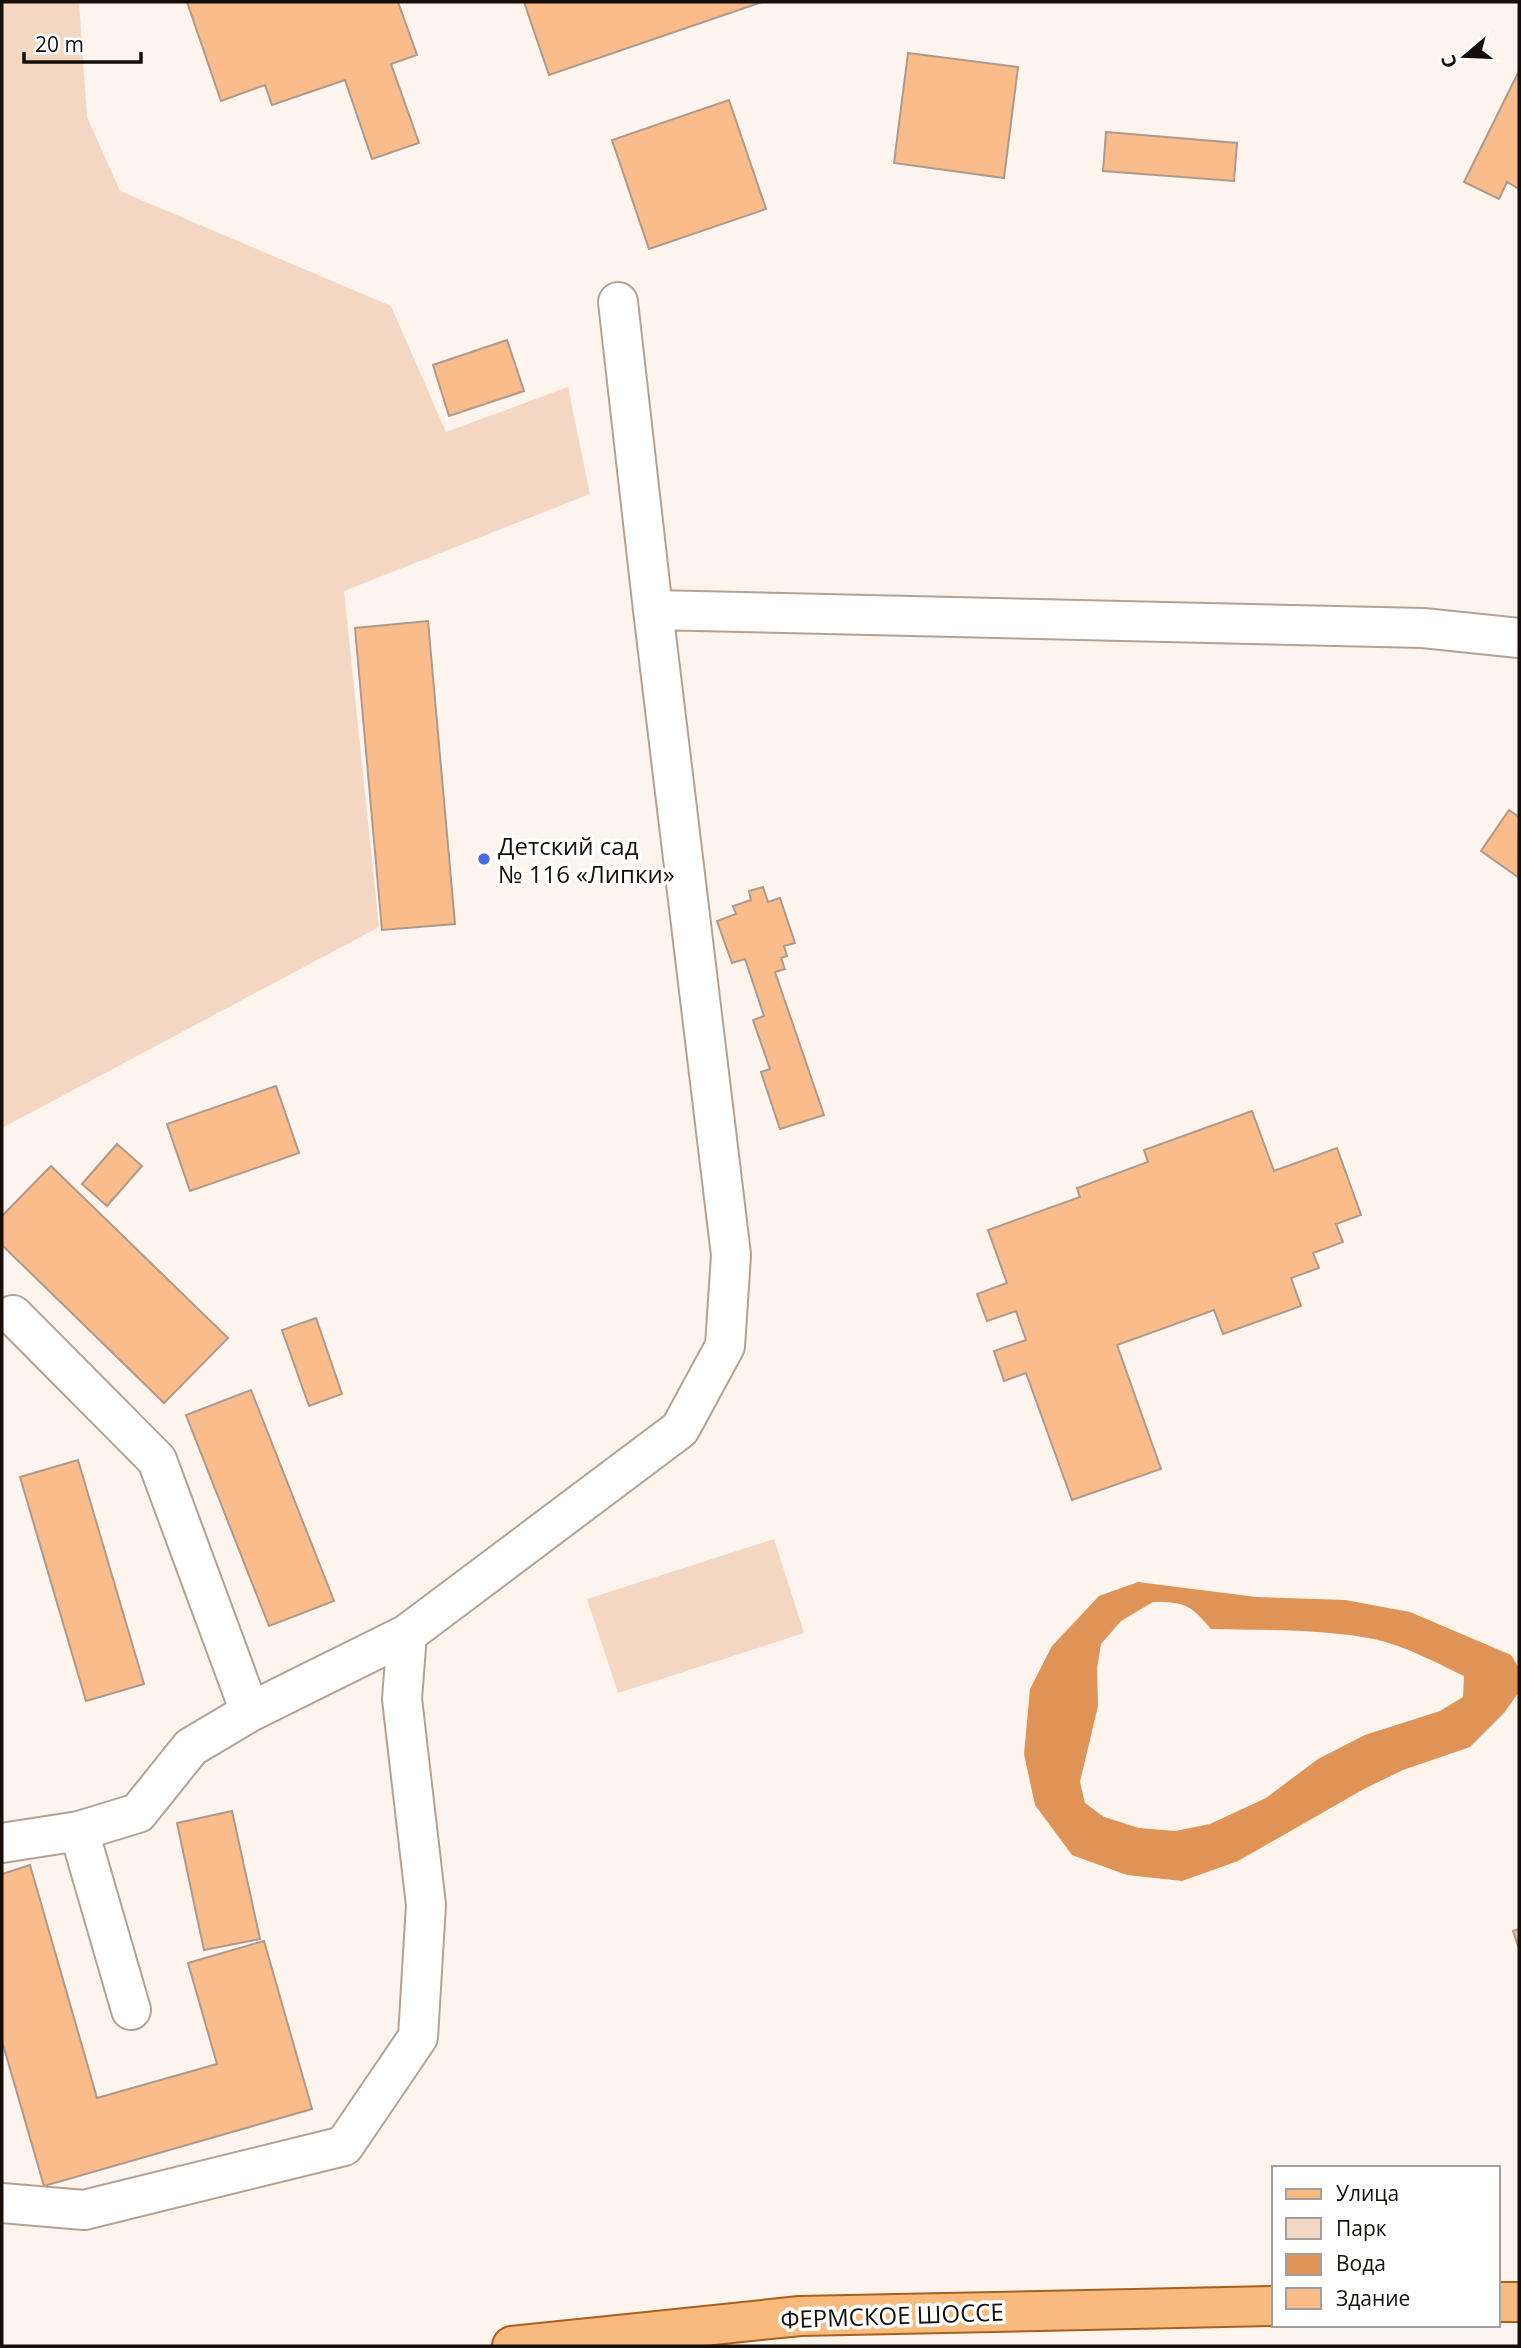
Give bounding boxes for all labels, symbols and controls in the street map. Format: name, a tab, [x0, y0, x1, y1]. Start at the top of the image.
scale bar	[24, 21, 142, 65]
north arrow	[1430, 21, 1500, 91]
text: 20 m	[35, 30, 84, 58]
text: С	[1435, 52, 1463, 71]
place label: Детский сад № 116 «Липки»	[498, 829, 675, 890]
marker: Детский сад № 116 «Липки»	[476, 851, 492, 867]
legend	[1272, 2166, 1500, 2327]
text: Улица	[1336, 2179, 1399, 2207]
text: Парк	[1336, 2214, 1387, 2242]
text: Вода	[1336, 2249, 1386, 2277]
text: Здание	[1336, 2284, 1410, 2312]
street label: ФЕРМСКОЕ ШОССЕ	[780, 2295, 1004, 2335]

